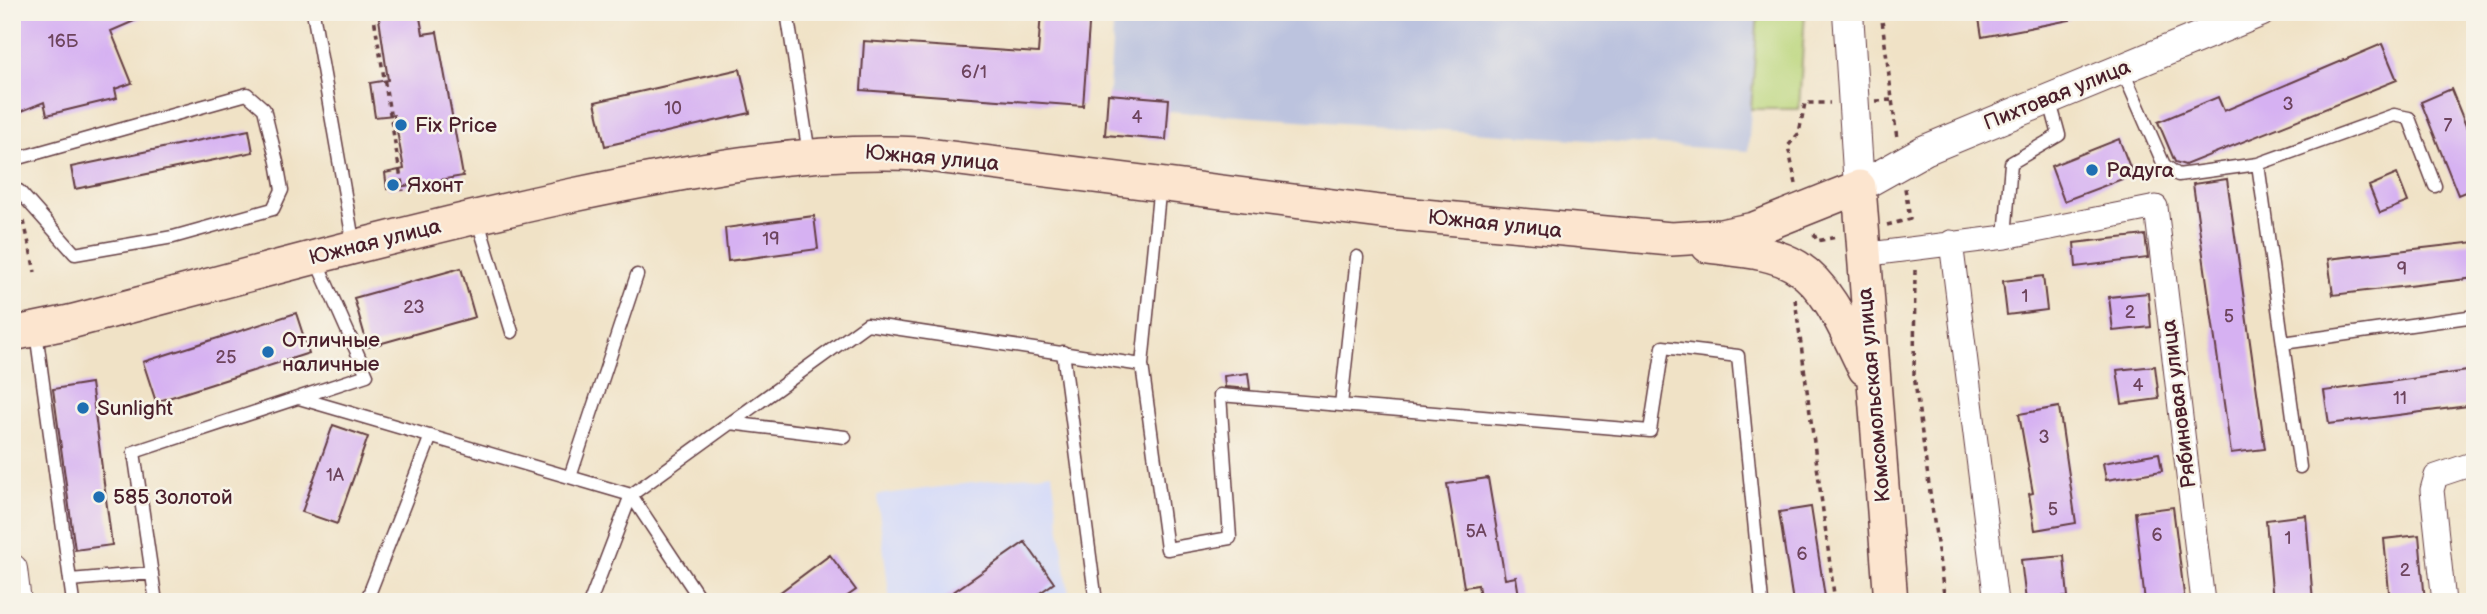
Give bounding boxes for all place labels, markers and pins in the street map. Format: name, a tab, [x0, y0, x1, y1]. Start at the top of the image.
place label: Fix Price	[415, 113, 497, 138]
marker: Fix Price	[393, 117, 409, 133]
place label: Радуга	[2106, 158, 2175, 183]
marker: Радуга	[2084, 162, 2100, 178]
place label: Яхонт	[407, 173, 464, 198]
marker: Яхонт	[385, 177, 401, 193]
place label: Отличные наличные	[282, 328, 380, 377]
marker: Отличные наличные	[260, 344, 276, 360]
place label: Sunlight	[97, 396, 174, 421]
marker: Sunlight	[75, 400, 91, 416]
place label: 585 Золотой	[113, 485, 233, 510]
marker: 585 Золотой	[91, 489, 107, 505]

